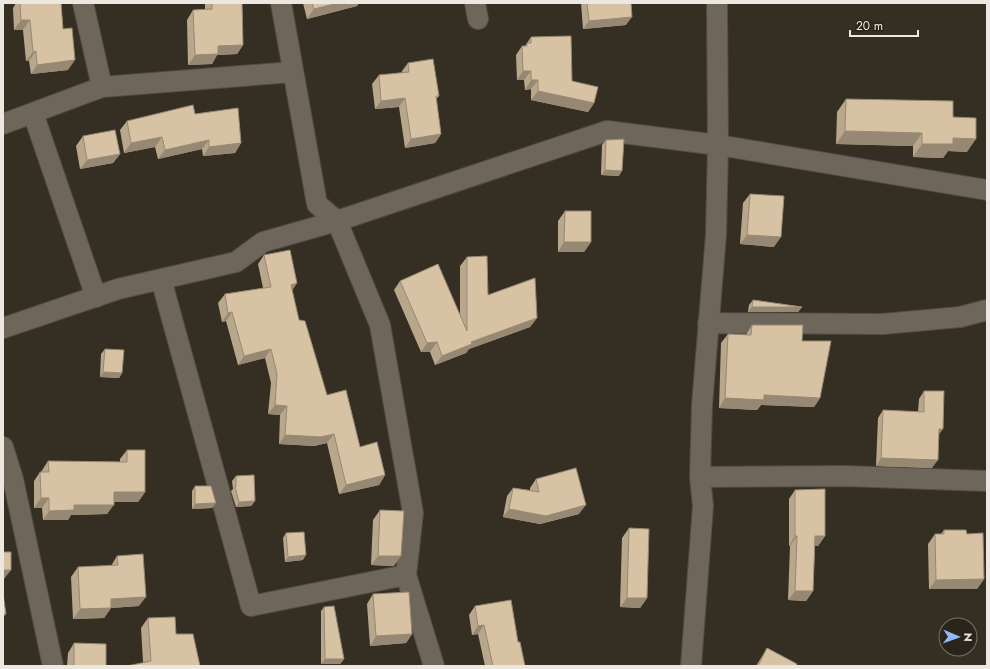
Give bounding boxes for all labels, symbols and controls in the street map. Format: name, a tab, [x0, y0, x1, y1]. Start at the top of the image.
scale bar	[850, 12, 918, 38]
text: 20 m	[856, 17, 883, 35]
north arrow	[938, 617, 978, 657]
text: N	[960, 633, 976, 642]

